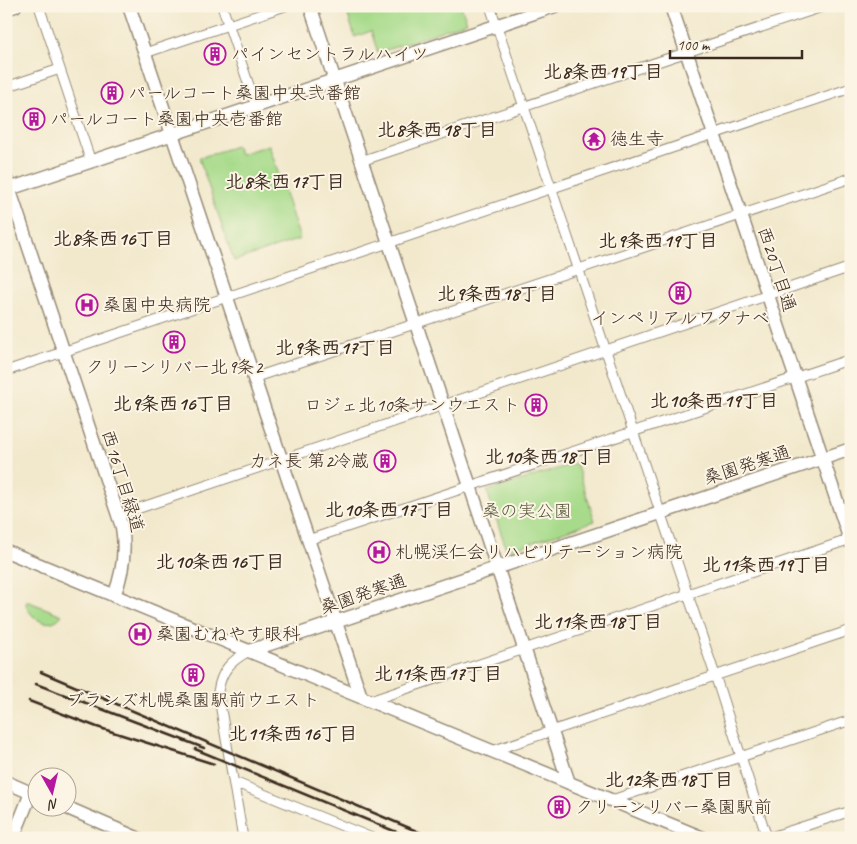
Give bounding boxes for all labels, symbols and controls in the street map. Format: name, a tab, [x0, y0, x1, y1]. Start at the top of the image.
scale bar	[670, 28, 802, 60]
text: 100 m	[677, 36, 711, 55]
building icon: パインセントラルハイツ	[203, 42, 227, 66]
place label: パインセントラルハイツ	[231, 43, 429, 65]
district label: 北8条西19丁目	[543, 60, 663, 84]
building icon: パールコート桑園中央弐番館	[100, 81, 124, 105]
place label: パールコート桑園中央弐番館	[128, 82, 361, 104]
building icon: パールコート桑園中央壱番館	[22, 107, 46, 131]
place label: パールコート桑園中央壱番館	[50, 108, 283, 130]
district label: 北8条西18丁目	[377, 118, 497, 142]
temple icon: 徳生寺	[582, 127, 606, 151]
place label: 徳生寺	[610, 128, 664, 150]
district label: 北8条西17丁目	[225, 170, 345, 194]
street label: 西20丁目通	[753, 224, 801, 314]
district label: 北8条西16丁目	[52, 227, 174, 251]
district label: 北9条西19丁目	[598, 229, 718, 253]
building icon: インペリアルワタナベ	[668, 281, 692, 305]
district label: 北9条西18丁目	[437, 282, 557, 306]
hospital icon: 桑園中央病院	[75, 293, 99, 317]
place label: 桑園中央病院	[103, 294, 211, 316]
place label: インペリアルワタナベ	[591, 307, 769, 329]
building icon: クリーンリバー北9条2	[162, 330, 186, 354]
district label: 北9条西17丁目	[275, 336, 395, 360]
place label: クリーンリバー北9条2	[85, 356, 264, 378]
district label: 北10条西19丁目	[650, 389, 778, 413]
district label: 北9条西16丁目	[113, 392, 233, 416]
building icon: ロジェ北10条サンウエスト	[524, 393, 548, 417]
place label: ロジェ北10条サンウエスト	[304, 394, 520, 416]
street label: 西16丁目緑道	[97, 427, 149, 535]
street label: 桑園発寒通	[701, 441, 793, 489]
district label: 北10条西18丁目	[484, 445, 614, 469]
building icon: カネ長 第2冷蔵	[373, 449, 397, 473]
place label: カネ長 第2冷蔵	[249, 450, 369, 472]
district label: 北10条西17丁目	[324, 498, 454, 522]
park label: 桑の実公園	[482, 500, 572, 522]
hospital icon: 札幌渓仁会リハビリテーション病院	[367, 540, 391, 564]
place label: 札幌渓仁会リハビリテーション病院	[395, 541, 683, 563]
district label: 北10条西16丁目	[155, 550, 285, 574]
district label: 北11条西19丁目	[702, 553, 830, 577]
street label: 桑園発寒通	[317, 569, 409, 619]
district label: 北11条西18丁目	[533, 610, 663, 634]
hospital icon: 桑園むねやす眼科	[128, 622, 152, 646]
place label: 桑園むねやす眼科	[156, 623, 300, 645]
district label: 北11条西17丁目	[373, 662, 503, 686]
building icon: ブランズ札幌桑園駅前ウエスト	[181, 663, 205, 687]
place label: ブランズ札幌桑園駅前ウエスト	[66, 689, 320, 711]
district label: 北11条西16丁目	[228, 722, 358, 746]
north arrow	[28, 766, 78, 816]
district label: 北12条西18丁目	[604, 768, 734, 792]
text: N	[46, 795, 59, 814]
building icon: クリーンリバー桑園駅前	[547, 795, 571, 819]
place label: クリーンリバー桑園駅前	[575, 796, 772, 818]

